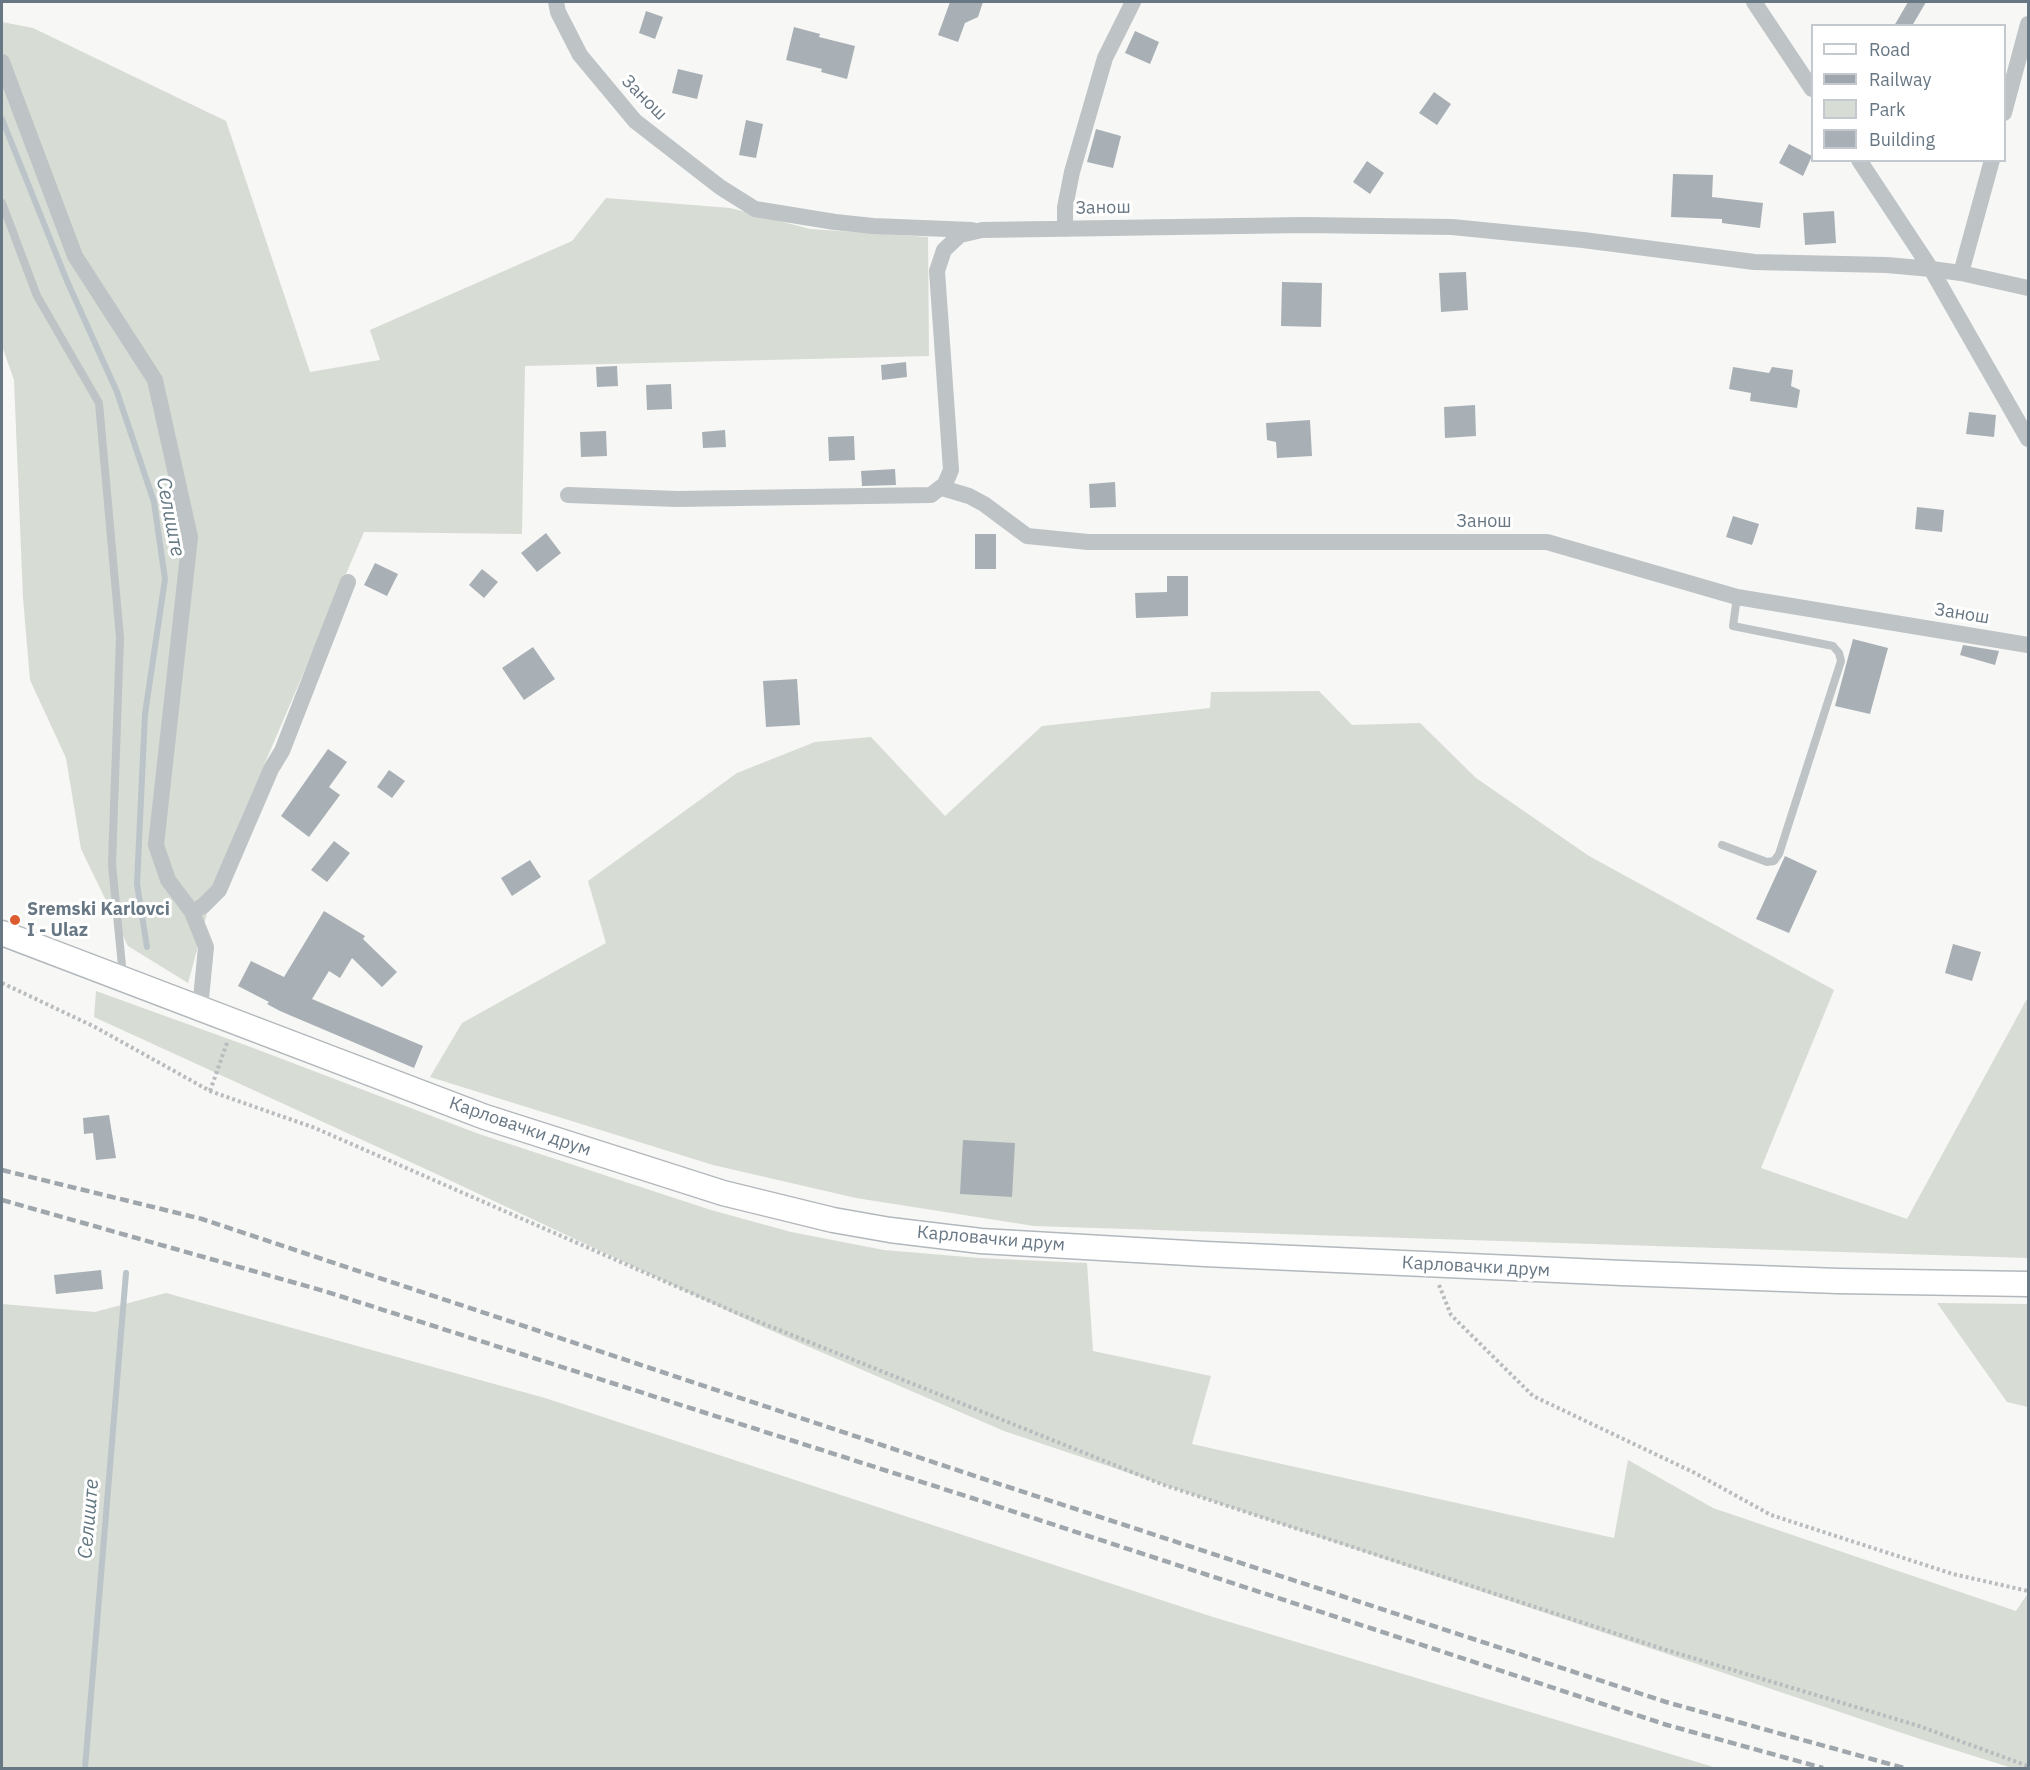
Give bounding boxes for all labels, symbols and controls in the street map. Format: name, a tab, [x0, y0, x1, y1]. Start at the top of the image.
legend	[1811, 24, 2006, 162]
text: Road	[1869, 38, 1910, 61]
text: Railway	[1869, 68, 1931, 91]
street label: Занош	[617, 71, 671, 125]
text: Park	[1869, 98, 1905, 121]
text: Building	[1869, 128, 1935, 151]
street label: Занош	[1075, 197, 1131, 219]
water label: Селиште	[151, 475, 189, 559]
street label: Занош	[1456, 511, 1512, 533]
street label: Занош	[1933, 599, 1991, 629]
place label: Sremski Karlovci I - Ulaz	[27, 899, 170, 942]
marker: Sremski Karlovci I - Ulaz	[8, 913, 22, 927]
street label: Карловачки друм	[446, 1093, 594, 1161]
street label: Карловачки друм	[916, 1222, 1066, 1256]
street label: Карловачки друм	[1401, 1252, 1551, 1282]
water label: Селиште	[74, 1478, 104, 1560]

